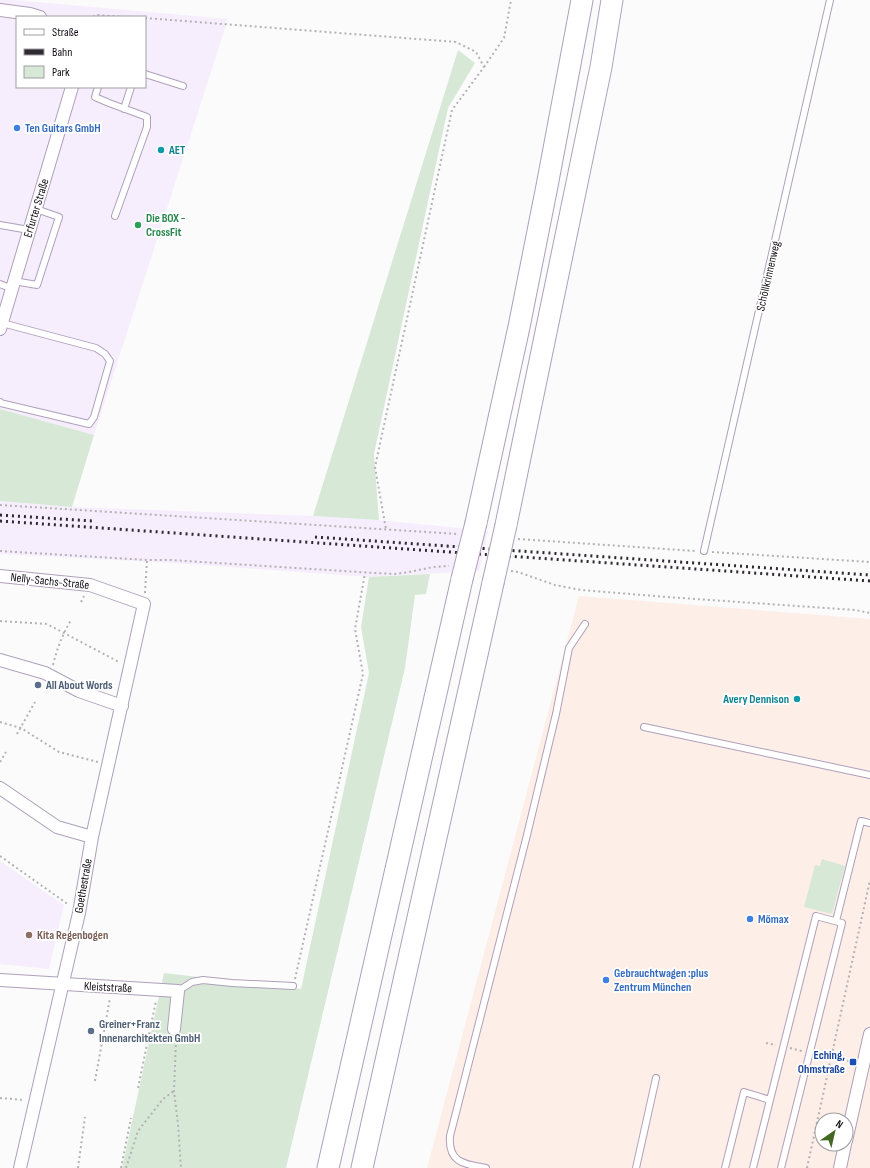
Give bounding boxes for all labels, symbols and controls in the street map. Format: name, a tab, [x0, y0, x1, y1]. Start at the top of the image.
legend	[16, 16, 146, 88]
text: Straße	[52, 25, 79, 40]
text: Bahn	[52, 45, 72, 60]
text: Park	[52, 65, 70, 80]
place label: Ten Guitars GmbH	[25, 121, 101, 136]
marker: Ten Guitars GmbH	[12, 123, 22, 133]
place label: AET	[168, 143, 185, 158]
marker: AET	[156, 145, 166, 155]
street label: Erfurter Straße	[20, 177, 53, 239]
place label: Die BOX - CrossFit	[146, 211, 186, 240]
marker: Die BOX - CrossFit	[133, 220, 143, 230]
street label: Schöllkrinnenweg	[753, 239, 784, 313]
street label: Nelly-Sachs-Straße	[10, 570, 90, 593]
place label: All About Words	[45, 678, 113, 693]
marker: All About Words	[33, 680, 43, 690]
place label: Avery Dennison	[722, 692, 789, 707]
marker: Avery Dennison	[792, 694, 802, 704]
street label: Goethestraße	[71, 857, 96, 915]
place label: Mömax	[758, 912, 789, 927]
marker: Mömax	[745, 914, 755, 924]
place label: Kita Regenbogen	[37, 928, 108, 943]
marker: Kita Regenbogen	[24, 930, 34, 940]
place label: Gebrauchtwagen :plus Zentrum München	[614, 966, 709, 995]
marker: Gebrauchtwagen :plus Zentrum München	[601, 975, 611, 985]
street label: Kleiststraße	[83, 979, 133, 996]
place label: Greiner+Franz Innenarchitekten GmbH	[99, 1017, 200, 1046]
marker: Greiner+Franz Innenarchitekten GmbH	[86, 1026, 96, 1036]
place label: Eching, Ohmstraße	[798, 1048, 845, 1077]
marker: Eching, Ohmstraße	[848, 1057, 858, 1067]
north arrow	[814, 1112, 854, 1152]
text: N	[833, 1117, 845, 1131]

